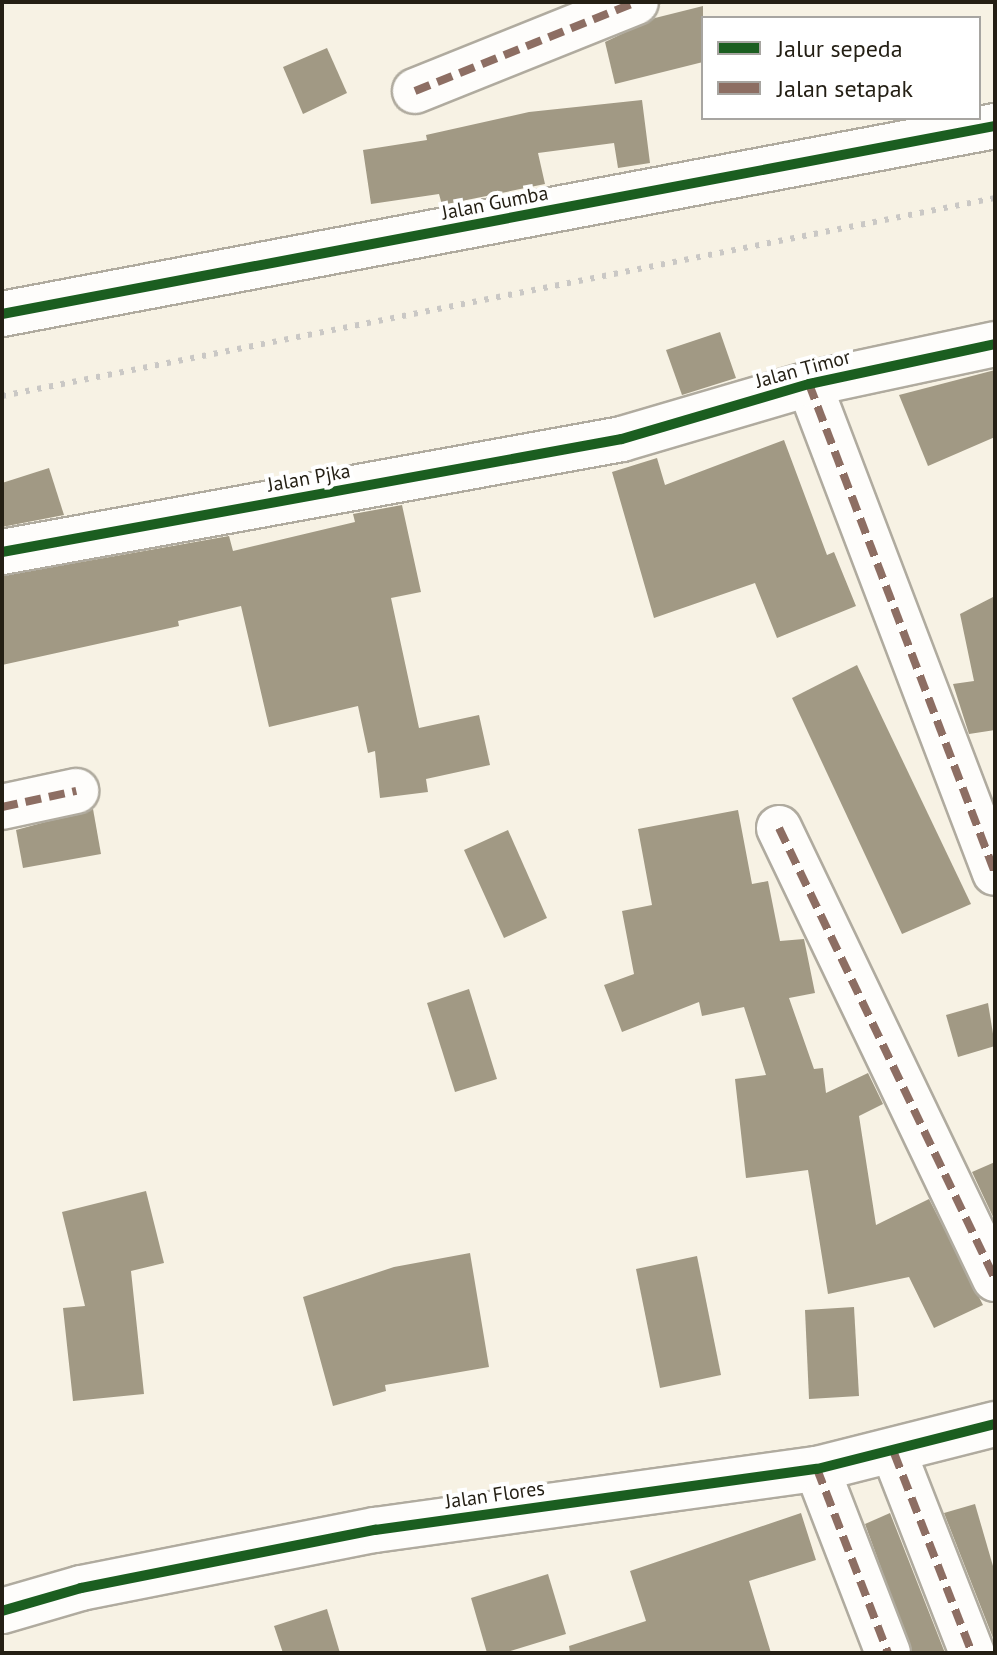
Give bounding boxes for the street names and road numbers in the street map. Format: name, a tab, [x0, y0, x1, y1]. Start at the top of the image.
street label: Jalan Gumba	[440, 181, 550, 225]
street label: Jalan Timor	[753, 345, 853, 393]
street label: Jalan Pjka	[266, 459, 352, 497]
street label: Jalan Flores	[444, 1476, 546, 1514]

